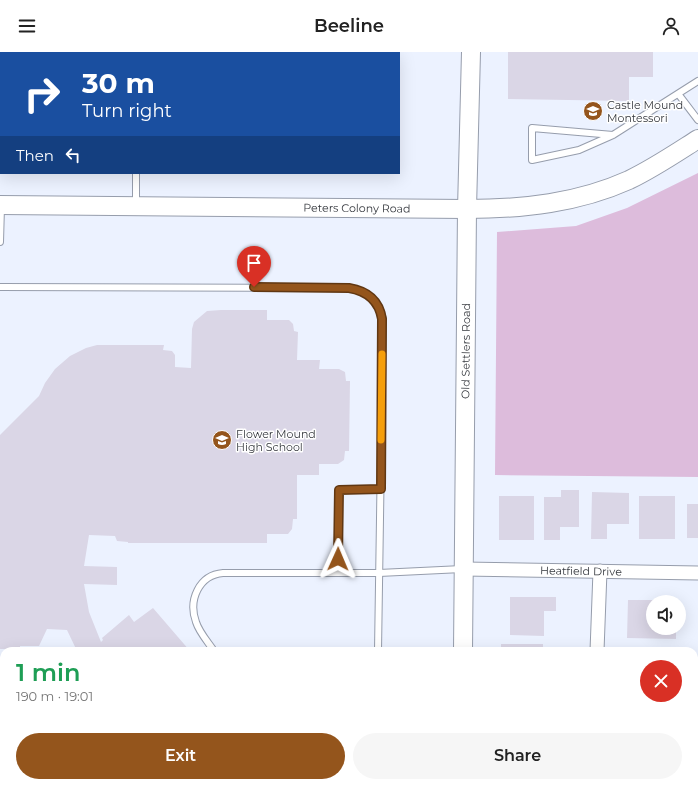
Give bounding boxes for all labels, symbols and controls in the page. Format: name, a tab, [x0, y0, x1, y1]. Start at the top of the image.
icon: menu	[16, 15, 38, 37]
text: Beeline	[314, 15, 384, 37]
icon: person	[660, 15, 682, 37]
text: 30 m	[82, 66, 155, 100]
icon: right	[16, 68, 68, 120]
place label: Castle Mound Montessori	[607, 98, 683, 125]
text: Turn right	[82, 100, 172, 122]
school or university icon: Castle Mound Montessori	[582, 100, 604, 122]
icon: left	[62, 144, 84, 166]
text: Then	[16, 146, 54, 165]
street label: Peters Colony Road	[303, 201, 411, 216]
pin	[237, 246, 271, 287]
icon: arrive	[243, 252, 265, 274]
street label: Old Settlers Road	[458, 303, 473, 399]
place label: Flower Mound High School	[236, 427, 316, 454]
school or university icon: Flower Mound High School	[211, 429, 233, 451]
position arrow	[317, 538, 359, 580]
street label: Heatfield Drive	[540, 563, 622, 579]
map controls	[646, 595, 686, 635]
button: sound	[646, 595, 686, 635]
text: 1 min	[16, 658, 80, 687]
button: close	[640, 660, 682, 702]
text: 190 m · 19:01	[16, 688, 93, 704]
button: Exit	[16, 733, 345, 779]
button: Share	[353, 733, 682, 779]

